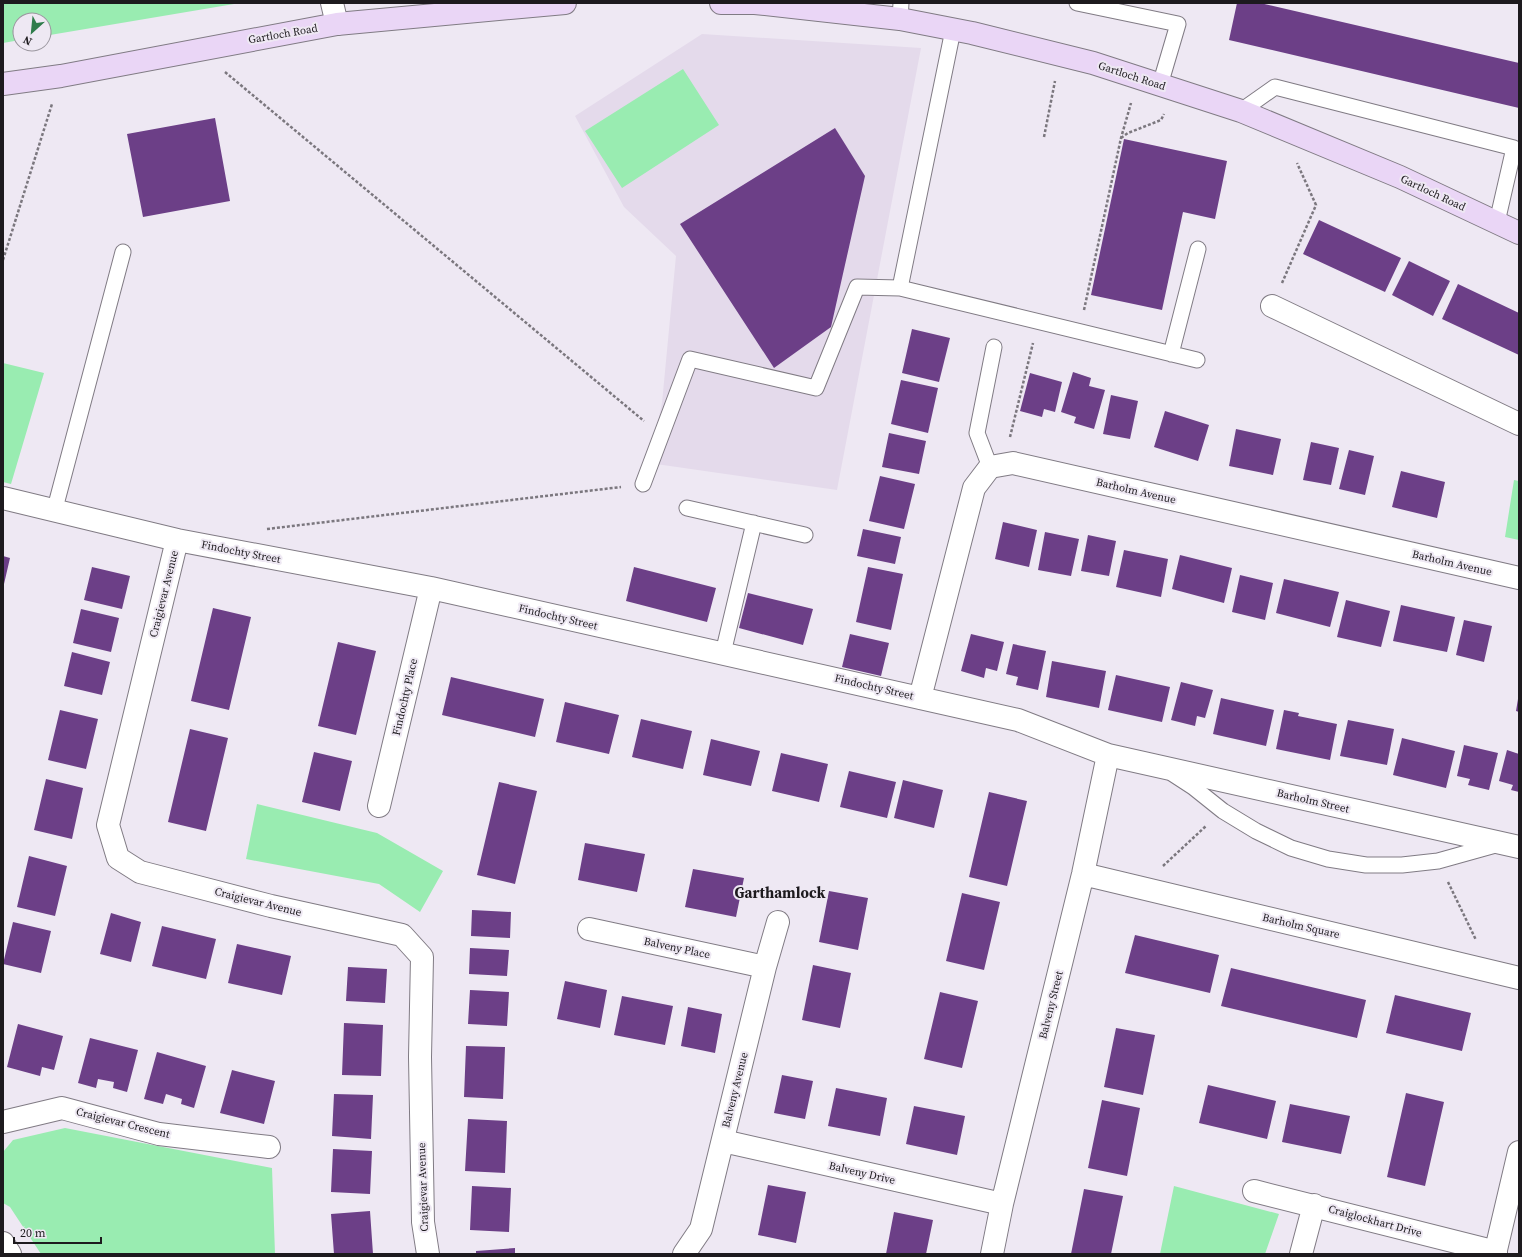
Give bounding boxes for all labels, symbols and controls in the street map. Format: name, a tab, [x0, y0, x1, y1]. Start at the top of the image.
north arrow	[12, 12, 52, 52]
street label: Gartloch Road	[247, 20, 320, 47]
text: N	[21, 32, 35, 49]
street label: Gartloch Road	[1096, 58, 1168, 94]
street label: Gartloch Road	[1398, 171, 1469, 215]
street label: Barholm Avenue	[1095, 475, 1178, 508]
street label: Findochty Street	[200, 537, 282, 567]
street label: Barholm Avenue	[1411, 547, 1494, 580]
street label: Craigievar Avenue	[146, 549, 182, 639]
street label: Findochty Street	[517, 601, 599, 633]
street label: Findochty Place	[389, 657, 421, 737]
street label: Findochty Street	[833, 671, 915, 703]
street label: Barholm Street	[1275, 785, 1351, 817]
district label: Garthamlock	[735, 882, 825, 903]
street label: Craigievar Avenue	[213, 884, 303, 920]
street label: Barholm Square	[1261, 910, 1342, 942]
street label: Balveny Place	[642, 934, 712, 962]
street label: Balveny Street	[1035, 969, 1067, 1041]
street label: Balveny Avenue	[718, 1050, 752, 1129]
street label: Craigievar Crescent	[75, 1104, 172, 1142]
street label: Craigievar Avenue	[414, 1142, 432, 1232]
street label: Balveny Drive	[827, 1158, 897, 1188]
street label: Craiglockhart Drive	[1327, 1201, 1424, 1241]
scale bar	[14, 1219, 101, 1245]
text: 20 m	[20, 1225, 46, 1241]

